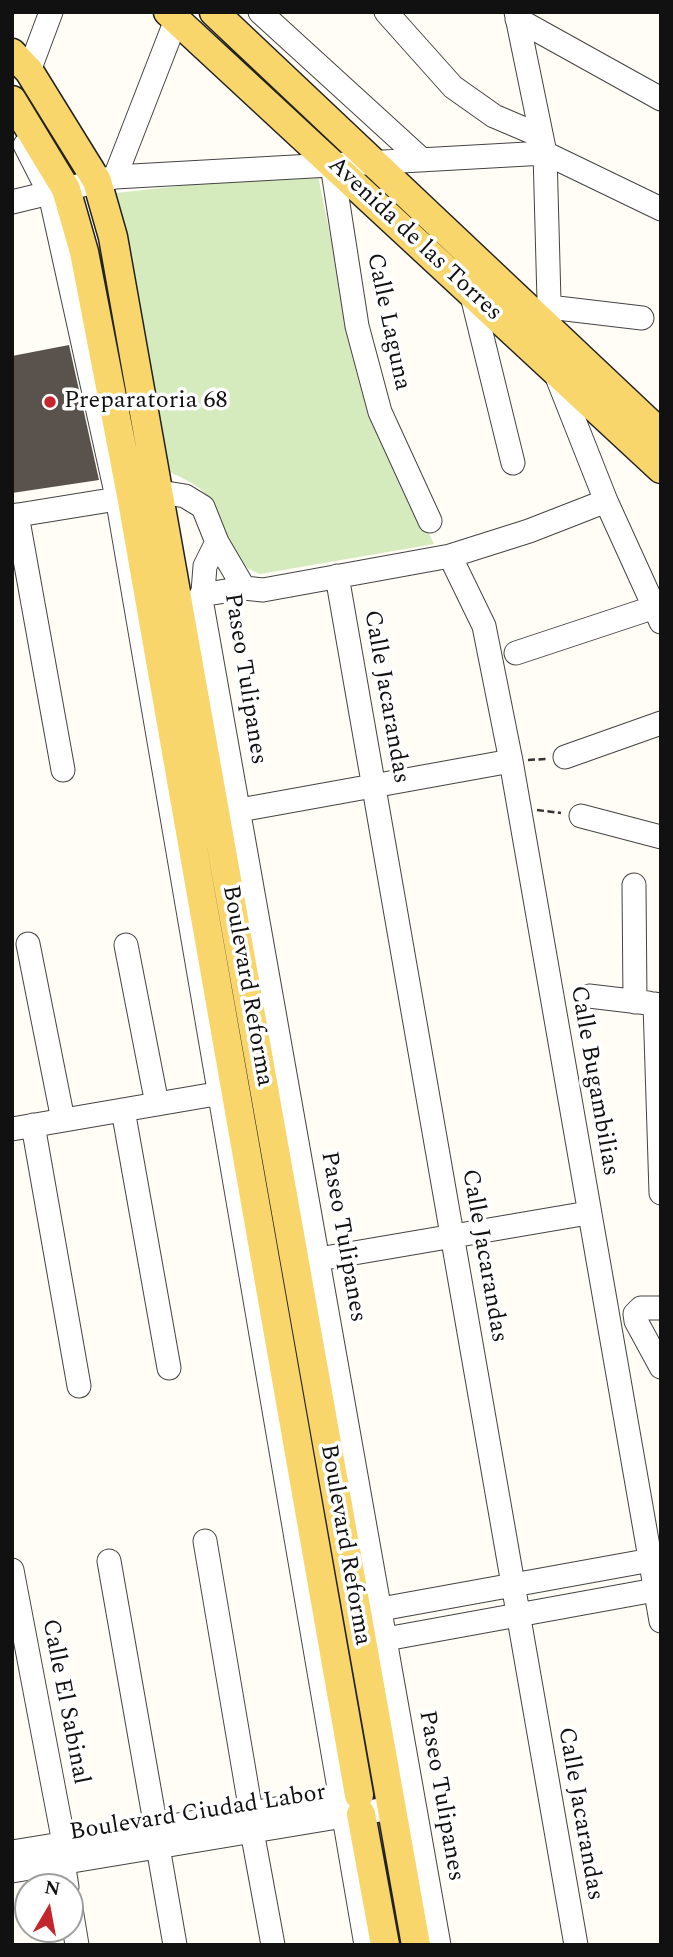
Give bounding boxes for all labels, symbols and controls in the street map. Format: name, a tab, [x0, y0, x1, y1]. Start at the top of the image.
street label: Avenida de las Torres	[321, 152, 507, 328]
street label: Calle Laguna	[358, 251, 416, 393]
place label: Preparatoria 68	[64, 388, 227, 416]
marker: Preparatoria 68	[42, 394, 58, 410]
street label: Paseo Tulipanes	[216, 591, 272, 767]
street label: Calle Jacarandas	[356, 608, 414, 786]
street label: Boulevard Reforma	[214, 883, 278, 1089]
street label: Calle Bugambilias	[562, 984, 624, 1178]
street label: Paseo Tulipanes	[313, 1149, 371, 1325]
street label: Calle Jacarandas	[454, 1167, 512, 1345]
street label: Boulevard Reforma	[312, 1442, 376, 1648]
street label: Calle El Sabinal	[34, 1617, 94, 1787]
street label: Paseo Tulipanes	[411, 1708, 469, 1884]
street label: Calle Jacarandas	[550, 1725, 608, 1903]
street label: Boulevard Ciudad Labor	[68, 1780, 328, 1848]
north arrow	[14, 1873, 84, 1943]
text: N	[42, 1873, 63, 1904]

